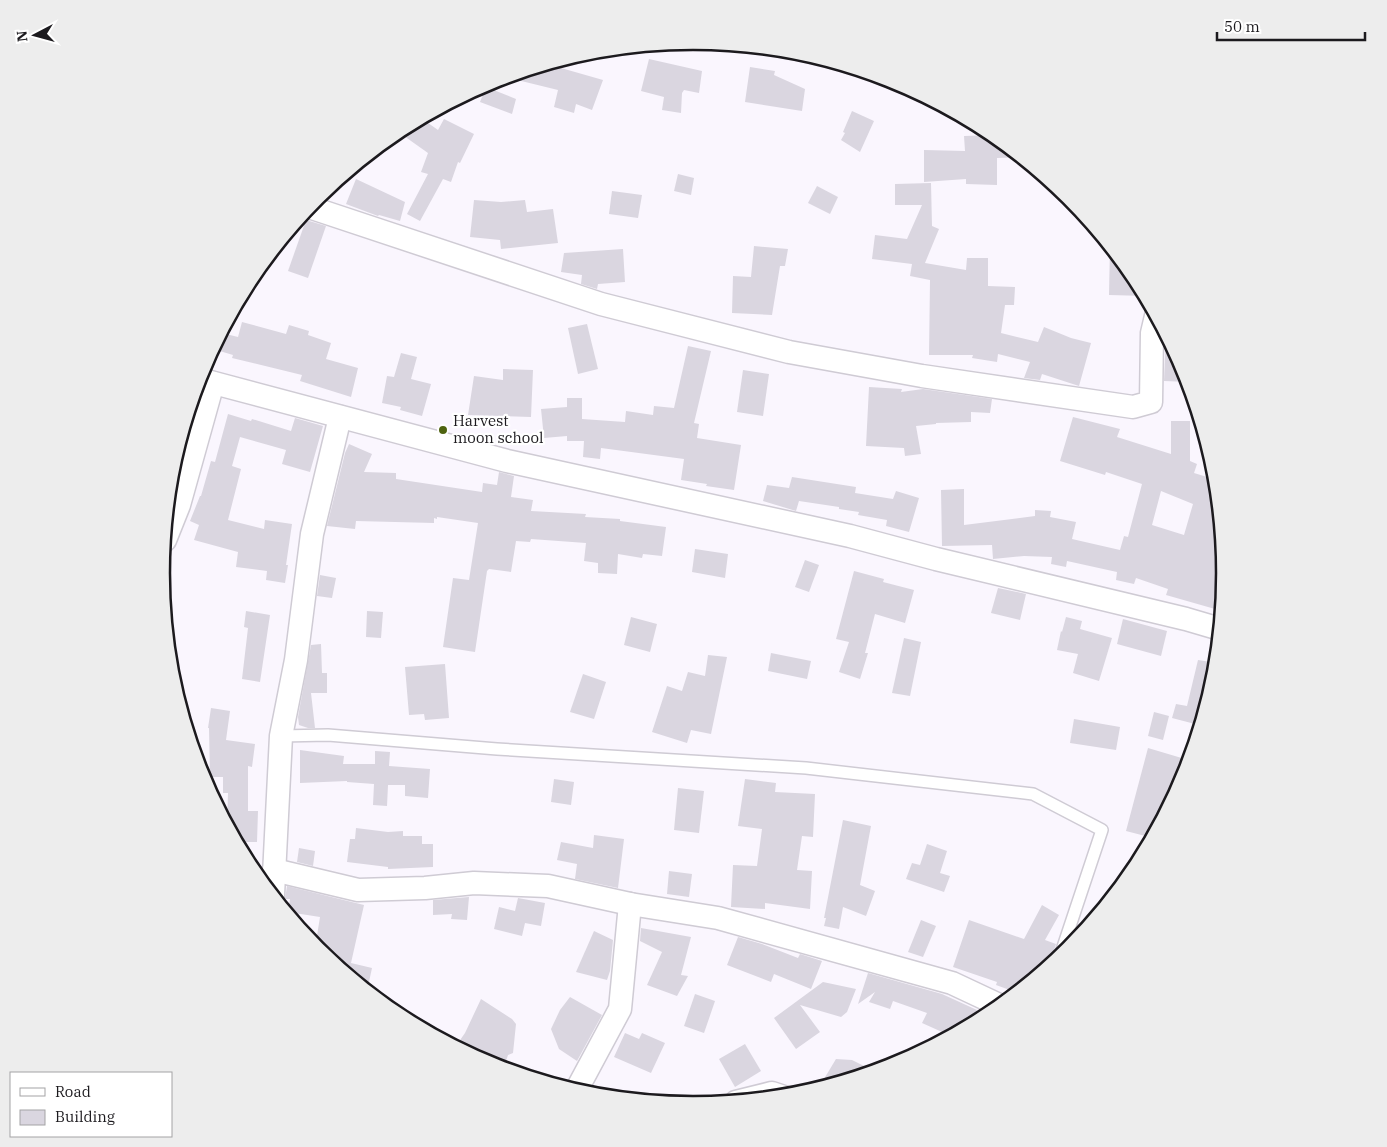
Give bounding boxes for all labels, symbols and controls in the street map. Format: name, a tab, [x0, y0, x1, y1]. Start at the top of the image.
north arrow	[10, 10, 60, 60]
scale bar	[1217, 10, 1364, 42]
text: 50 m	[1224, 17, 1260, 36]
text: N	[13, 30, 32, 43]
place label: Harvest moon school	[453, 411, 543, 447]
marker: Harvest moon school	[437, 424, 449, 436]
legend	[10, 1072, 172, 1137]
text: Road	[55, 1082, 91, 1101]
text: Building	[55, 1107, 115, 1126]

